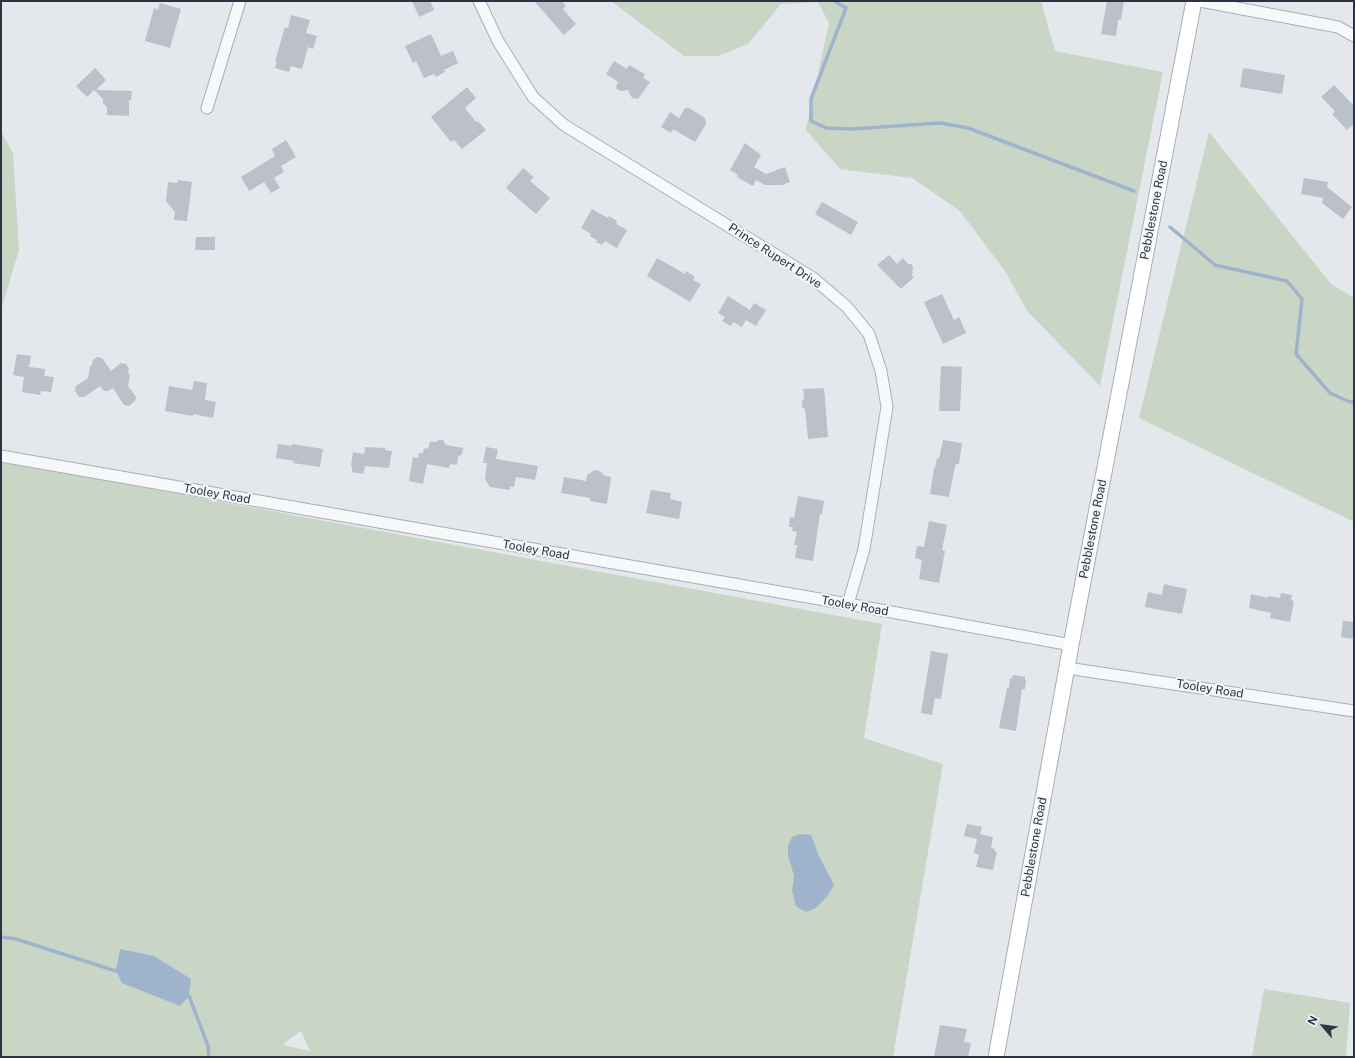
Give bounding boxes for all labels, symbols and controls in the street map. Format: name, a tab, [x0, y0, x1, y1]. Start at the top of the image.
street label: Pebblestone Road	[1137, 159, 1171, 261]
street label: Prince Rupert Drive	[726, 220, 824, 292]
street label: Pebblestone Road	[1076, 478, 1110, 580]
street label: Tooley Road	[182, 481, 252, 507]
street label: Tooley Road	[501, 537, 571, 563]
street label: Tooley Road	[820, 593, 890, 619]
street label: Tooley Road	[1175, 677, 1245, 701]
street label: Pebblestone Road	[1018, 796, 1050, 898]
north arrow	[1303, 1006, 1343, 1046]
text: N	[1305, 1014, 1320, 1027]

